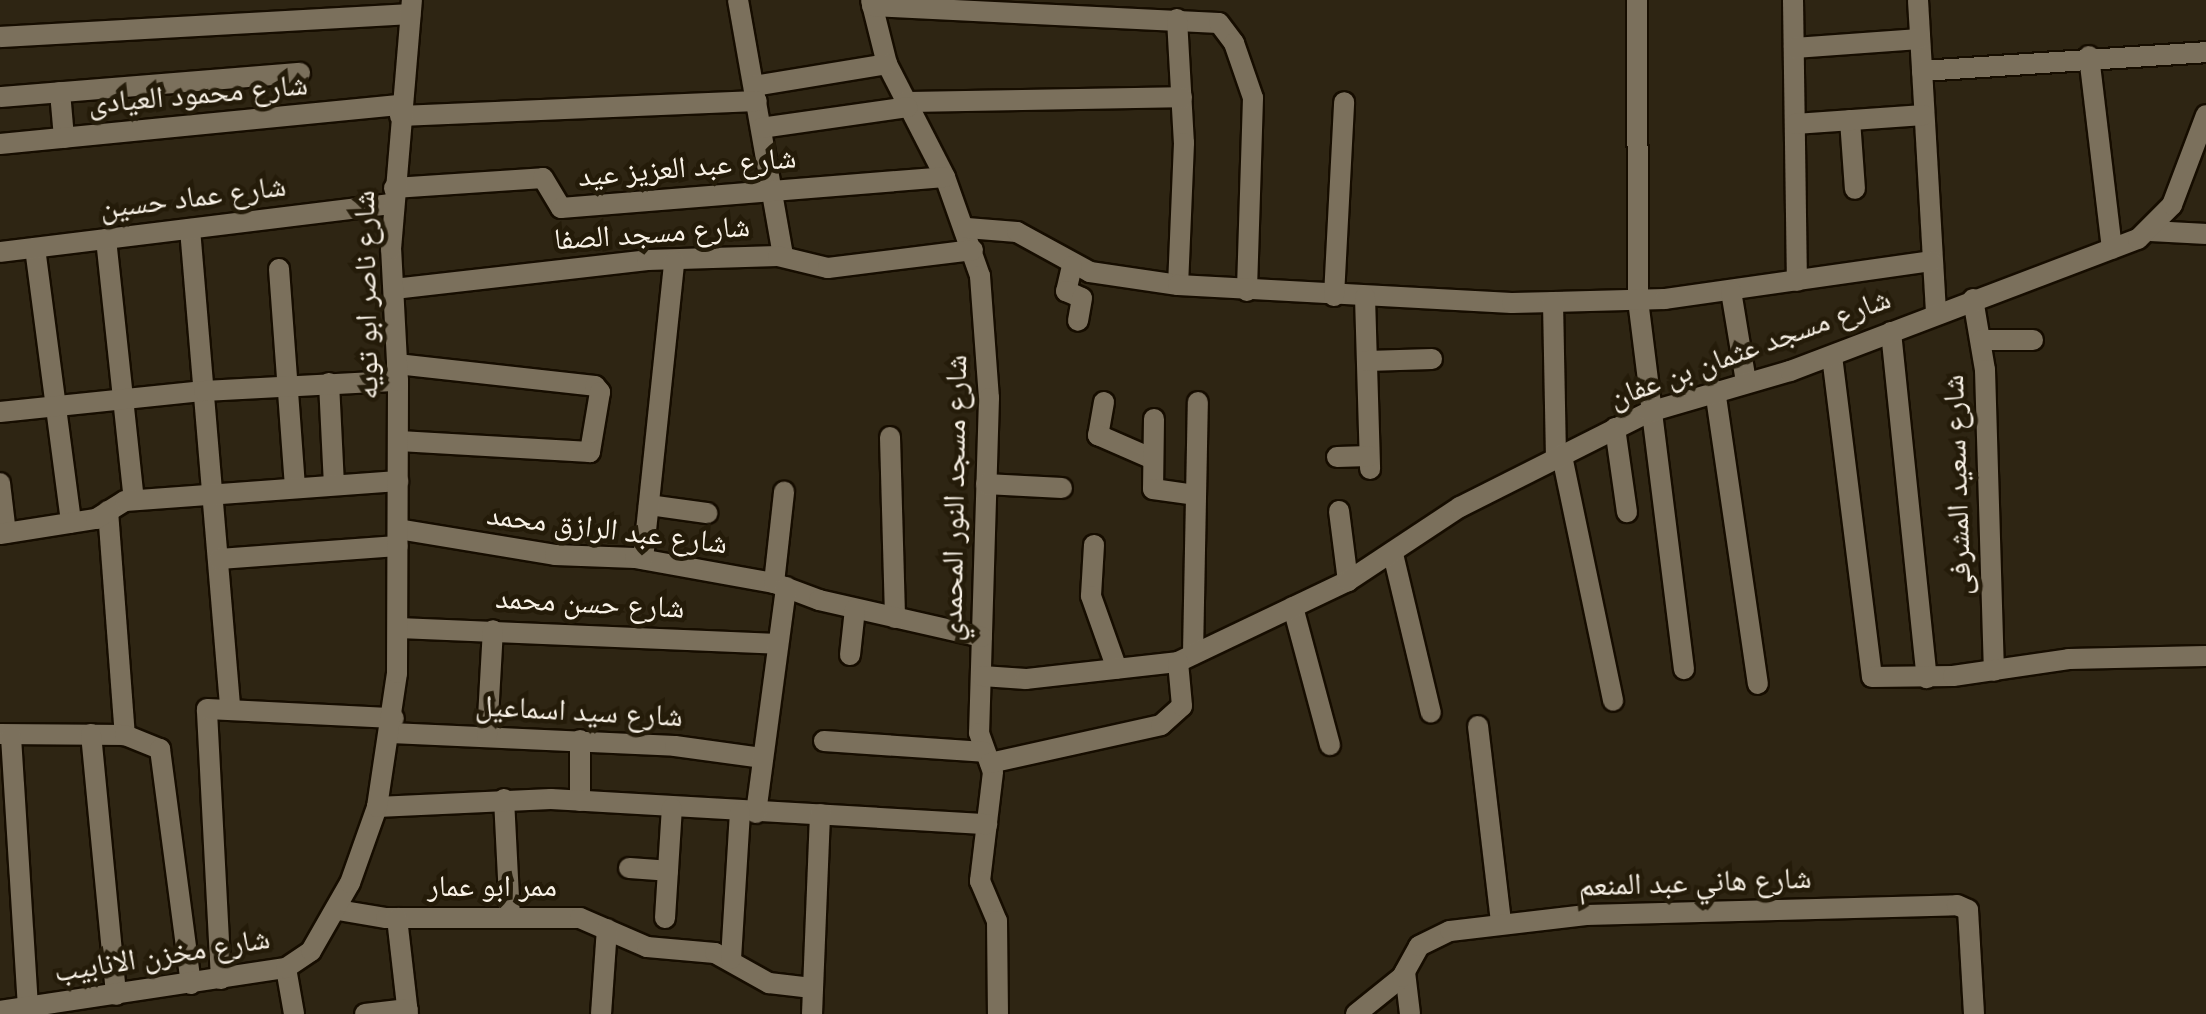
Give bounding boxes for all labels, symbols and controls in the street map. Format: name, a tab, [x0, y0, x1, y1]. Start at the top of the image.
street label: شارع محمود العيادى	[87, 67, 309, 123]
street label: شارع عبد العزيز عيد	[576, 141, 798, 195]
street label: شارع عماد حسين	[98, 169, 288, 227]
street label: شارع ناصر ابو تويه	[347, 190, 387, 400]
street label: شارع مسجد الصفا	[553, 209, 751, 259]
street label: شارع مسجد عثمان بن عفان	[1604, 281, 1896, 417]
street label: شارع مسجد النور المحمدي	[934, 354, 976, 642]
street label: شارع سعيد المشرفى	[1936, 374, 1980, 596]
street label: شارع عبد الرازق محمد	[485, 497, 729, 563]
street label: شارع حسن محمد	[495, 581, 685, 627]
street label: شارع سيد اسماعيل	[474, 689, 684, 735]
street label: شارع هاني عبد المنعم	[1578, 861, 1812, 905]
street label: ممر ابو عمار	[427, 869, 557, 905]
street label: شارع مخزن الانابيب	[52, 921, 272, 991]

